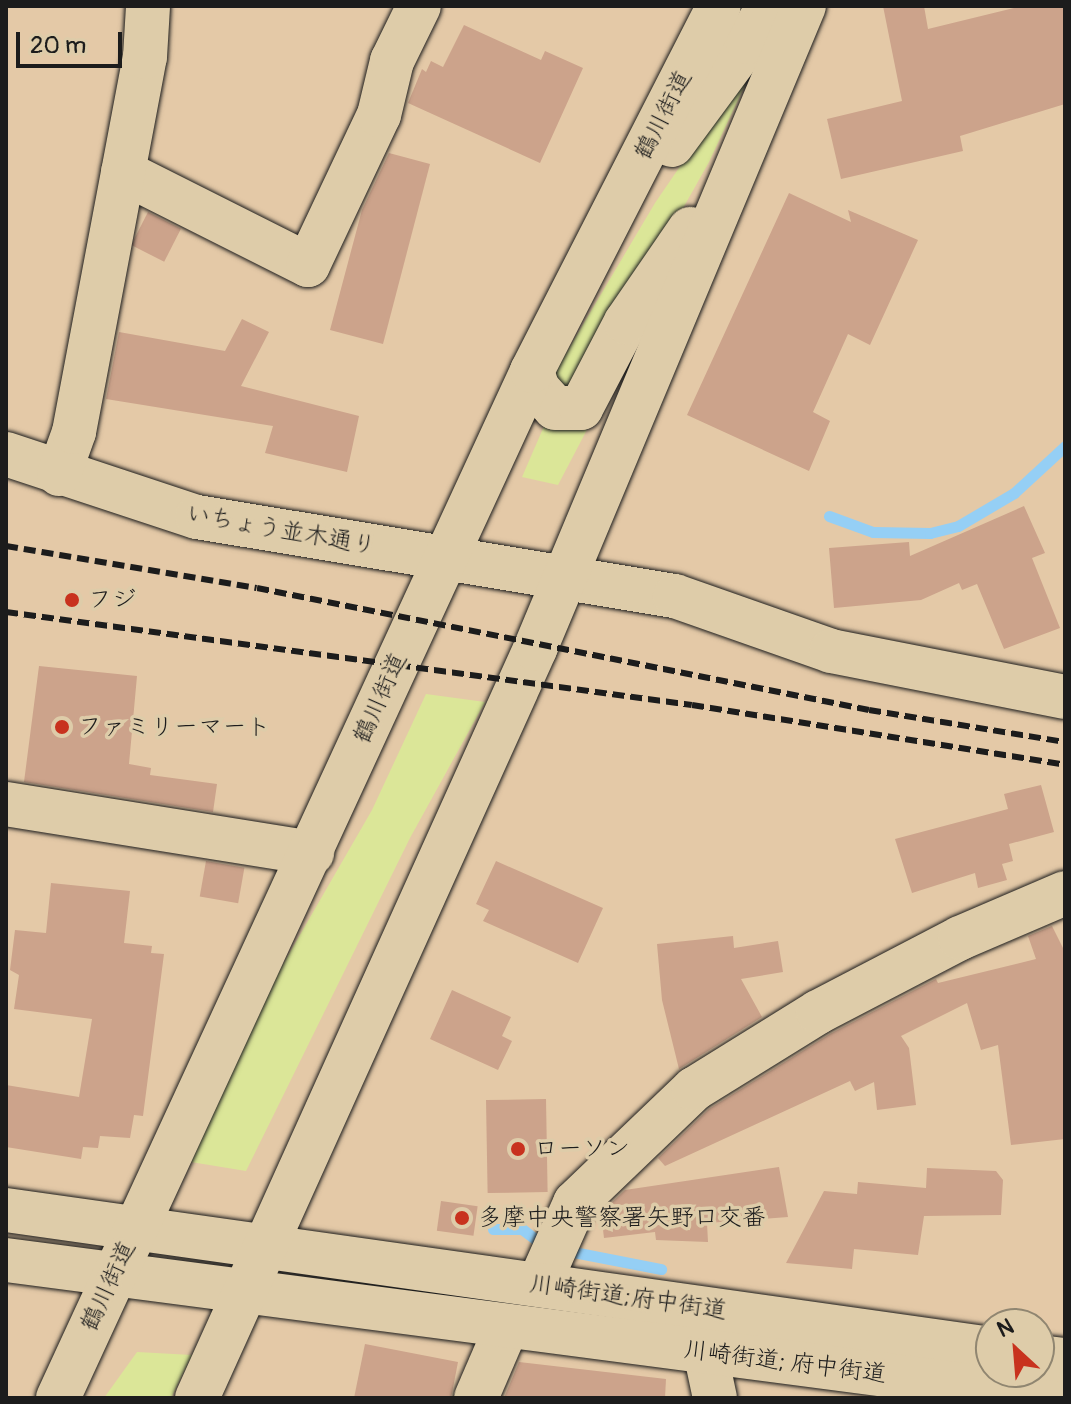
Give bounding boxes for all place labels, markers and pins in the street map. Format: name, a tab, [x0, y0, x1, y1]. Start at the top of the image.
place label: フジ	[88, 586, 136, 614]
marker: フジ	[63, 591, 81, 609]
place label: ファミリーマート	[78, 713, 270, 741]
marker: ファミリーマート	[53, 718, 71, 736]
place label: ローソン	[534, 1135, 630, 1163]
marker: ローソン	[509, 1140, 527, 1158]
place label: 多摩中央警察署矢野口交番	[478, 1204, 766, 1232]
marker: 多摩中央警察署矢野口交番	[453, 1209, 471, 1227]

